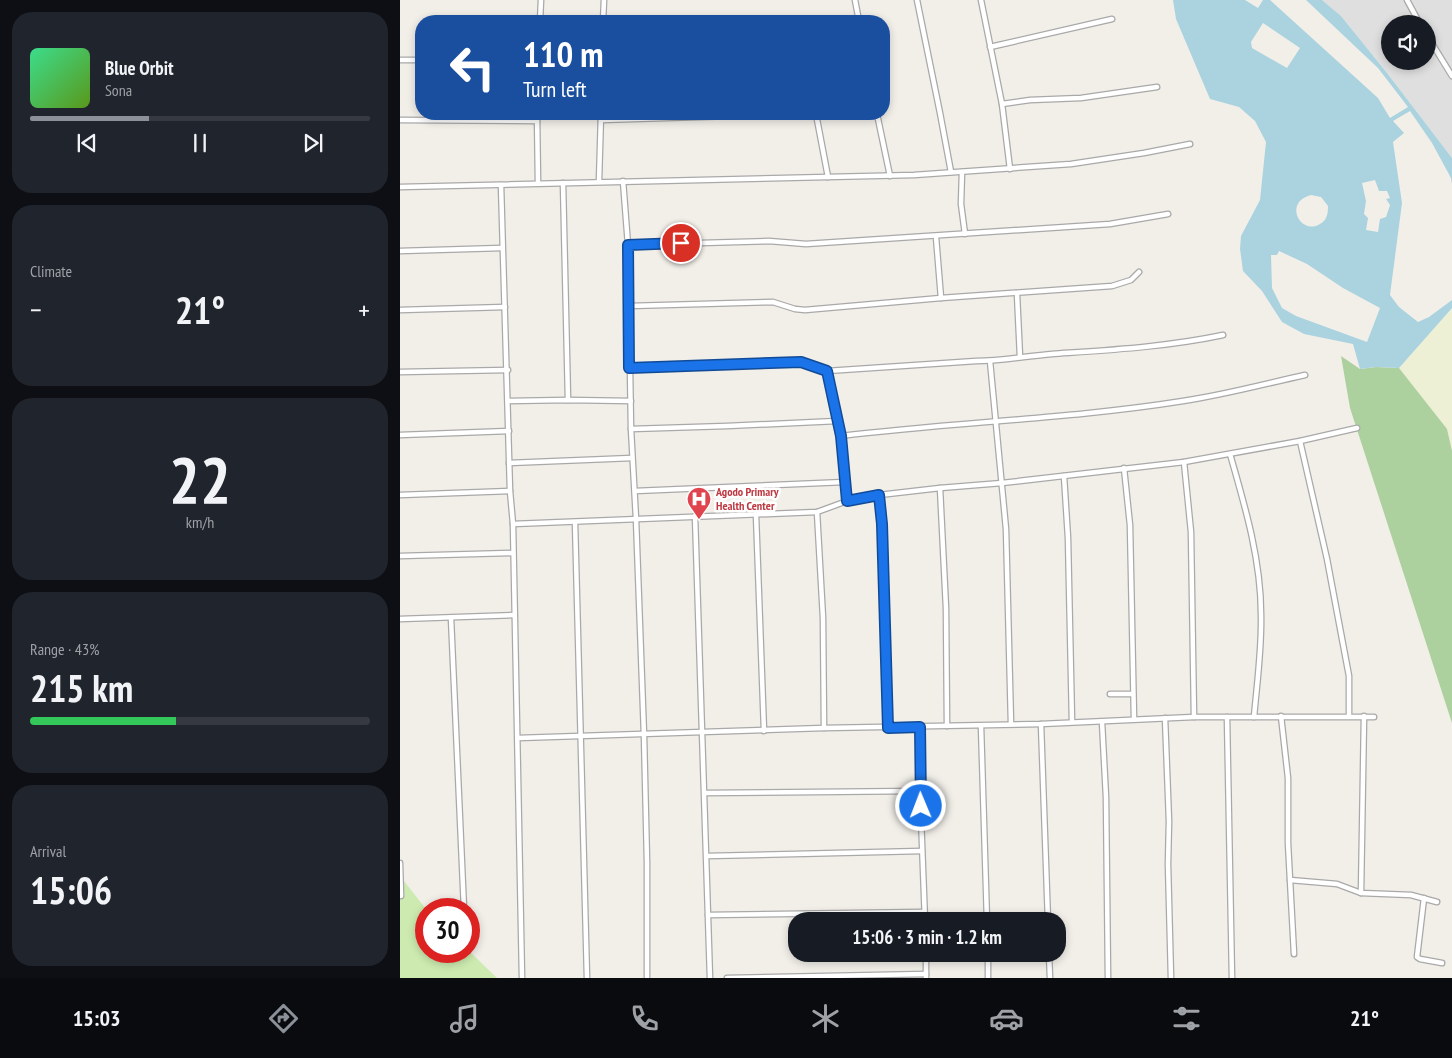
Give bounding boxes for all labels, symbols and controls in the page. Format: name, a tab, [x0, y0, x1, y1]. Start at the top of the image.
map controls	[1381, 15, 1436, 70]
button: sound	[1381, 15, 1436, 70]
text: 110 m	[523, 31, 604, 77]
icon: left	[440, 35, 505, 100]
text: Blue Orbit	[105, 56, 174, 80]
text: Turn left	[523, 75, 587, 103]
text: Sona	[105, 80, 132, 100]
icon: previous	[73, 129, 101, 157]
icon: pause	[186, 129, 214, 157]
icon: next	[299, 129, 327, 157]
pin	[660, 222, 702, 264]
icon: arrive	[667, 229, 695, 257]
text: Climate	[30, 261, 72, 281]
text: 21°	[175, 285, 225, 334]
text: −	[30, 291, 42, 328]
text: +	[358, 291, 370, 328]
text: 22	[169, 437, 231, 521]
place label: Agodo Primary Health Center	[715, 484, 779, 513]
hospital icon: Agodo Primary Health Center	[686, 486, 712, 520]
text: km/h	[186, 512, 214, 532]
text: Range · 43%	[30, 639, 99, 659]
text: 215 km	[30, 663, 133, 712]
position arrow	[894, 779, 946, 831]
text: Arrival	[30, 841, 66, 861]
text: 15:06	[30, 865, 112, 914]
speed limit sign: 30	[415, 898, 480, 963]
text: 15:06 · 3 min · 1.2 km	[852, 925, 1002, 949]
icon: directions	[266, 1001, 301, 1036]
icon: music	[447, 1001, 482, 1036]
icon: phone	[627, 1001, 662, 1036]
icon: climate	[808, 1001, 843, 1036]
icon: car	[989, 1001, 1024, 1036]
icon: filters	[1169, 1001, 1204, 1036]
text: 15:03	[73, 1004, 120, 1032]
text: 21°	[1350, 1004, 1379, 1032]

